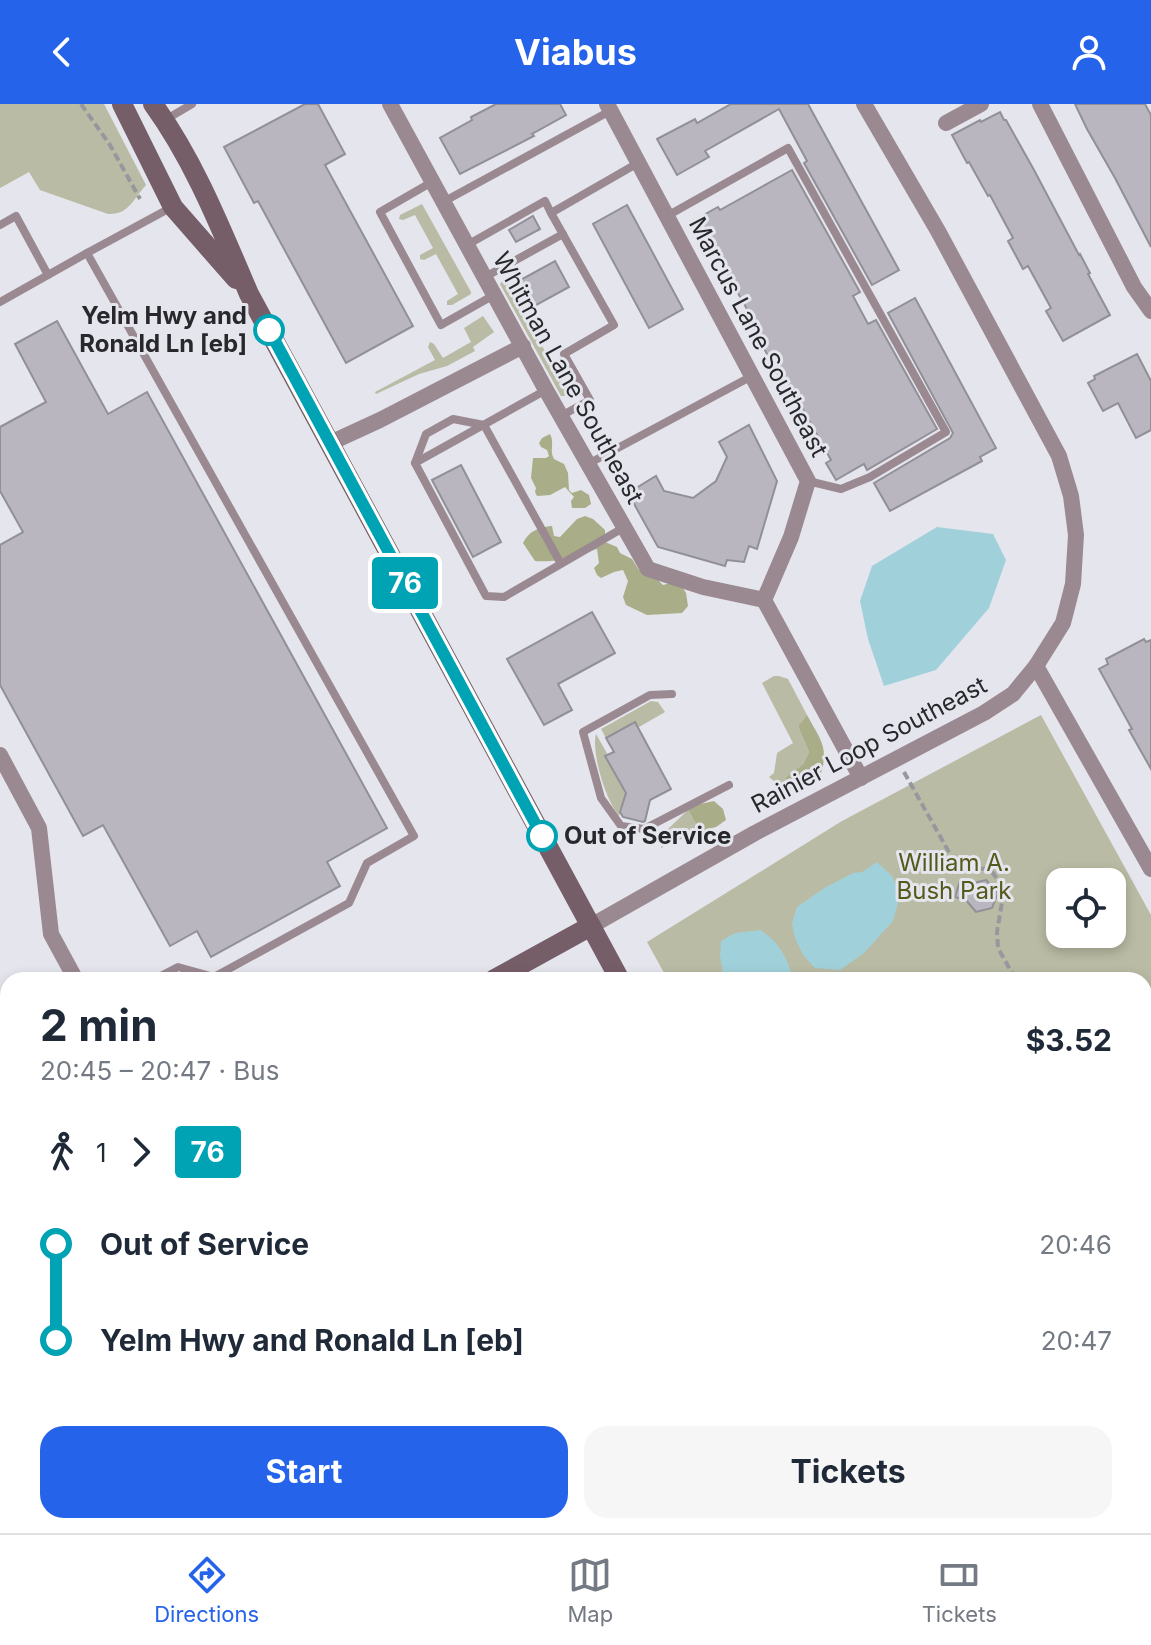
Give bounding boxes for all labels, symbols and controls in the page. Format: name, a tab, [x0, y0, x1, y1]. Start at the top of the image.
icon: back	[40, 30, 84, 74]
text: Viabus	[514, 30, 637, 74]
icon: person	[1067, 30, 1111, 74]
street label: Marcus Lane Southeast	[683, 212, 834, 462]
street label: Whitman Lane Southeast	[487, 247, 650, 509]
place label: Yelm Hwy and Ronald Ln [eb]	[79, 301, 247, 358]
marker: Yelm Hwy and Ronald Ln [eb]	[254, 315, 284, 345]
line badge: 76	[369, 557, 441, 609]
text: 76	[388, 566, 422, 600]
street label: Rainier Loop Southeast	[746, 670, 992, 819]
marker: Out of Service	[527, 821, 557, 851]
place label: Out of Service	[564, 821, 731, 850]
park label: William A. Bush Park	[897, 848, 1011, 905]
map controls	[1046, 868, 1126, 948]
button: locate	[1046, 868, 1126, 948]
text: 2 min	[40, 998, 158, 1052]
text: $3.52	[1026, 1022, 1112, 1058]
text: 20:45 – 20:47 · Bus	[40, 1055, 279, 1086]
icon: walk	[40, 1130, 84, 1174]
icon: forward	[119, 1130, 163, 1174]
text: 76	[191, 1135, 225, 1169]
text: 1	[96, 1137, 107, 1168]
text: Out of Service	[100, 1226, 309, 1262]
text: 20:46	[1039, 1229, 1112, 1260]
text: Yelm Hwy and Ronald Ln [eb]	[100, 1322, 524, 1358]
text: 20:47	[1041, 1325, 1112, 1356]
button: Start	[40, 1426, 568, 1518]
button: Tickets	[584, 1426, 1112, 1518]
tab: Directions	[154, 1553, 259, 1627]
tab: Map	[568, 1553, 613, 1627]
tab: Tickets	[922, 1553, 997, 1627]

